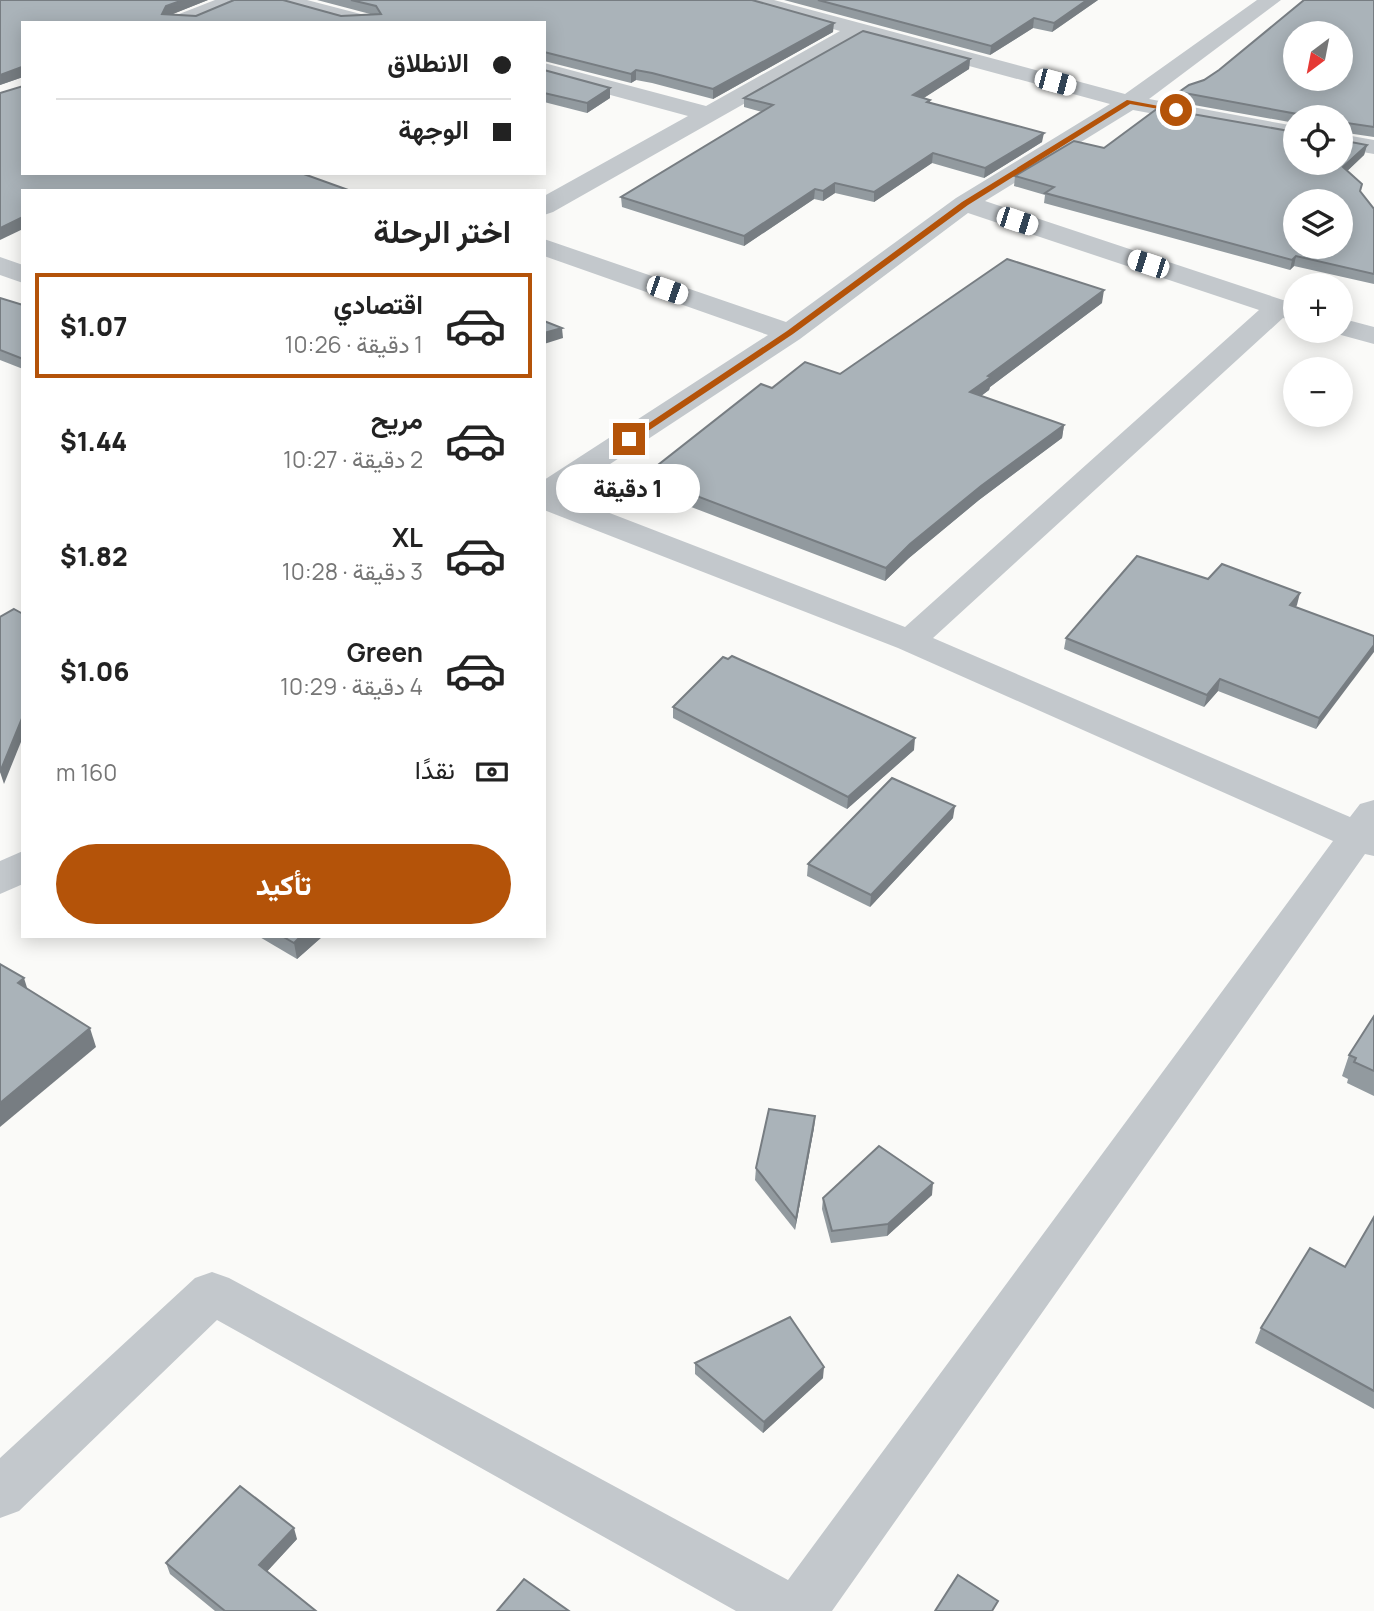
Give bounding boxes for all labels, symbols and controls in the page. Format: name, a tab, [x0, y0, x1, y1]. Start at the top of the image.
north arrow	[1283, 21, 1353, 91]
map controls	[1283, 21, 1353, 427]
text: الانطلاق	[387, 44, 469, 80]
car	[1032, 66, 1079, 98]
route start	[1160, 94, 1192, 126]
button: locate	[1283, 105, 1353, 175]
text: الوجهة	[398, 111, 469, 147]
button: layers	[1283, 189, 1353, 259]
car	[994, 205, 1041, 237]
text: اختر الرحلة	[373, 209, 511, 253]
car	[1125, 248, 1172, 280]
car	[644, 273, 691, 307]
button: +	[1283, 273, 1353, 343]
text: اقتصادي	[334, 286, 423, 322]
icon: car	[444, 294, 507, 357]
text: $1.07	[60, 308, 127, 344]
text: 1 دقيقة · 10:26	[285, 328, 423, 360]
button: −	[1283, 357, 1353, 427]
text: مريح	[371, 401, 423, 437]
icon: car	[444, 409, 507, 472]
text: $1.44	[60, 423, 127, 459]
route end	[613, 423, 645, 455]
text: 2 دقيقة · 10:27	[283, 443, 423, 475]
callout: 1 دقيقة	[557, 464, 701, 512]
text: 1 دقيقة	[593, 472, 663, 504]
text: XL	[392, 519, 423, 555]
icon: car	[444, 524, 507, 587]
text: $1.82	[60, 538, 128, 574]
text: 3 دقيقة · 10:28	[282, 555, 423, 587]
text: Green	[347, 634, 423, 670]
icon: car	[444, 639, 507, 702]
text: $1.06	[60, 653, 129, 689]
text: 4 دقيقة · 10:29	[280, 670, 423, 702]
text: نقدًا	[415, 751, 455, 787]
icon: cash	[473, 753, 511, 791]
text: 160 m	[56, 756, 117, 788]
button: تأكيد	[56, 844, 511, 924]

